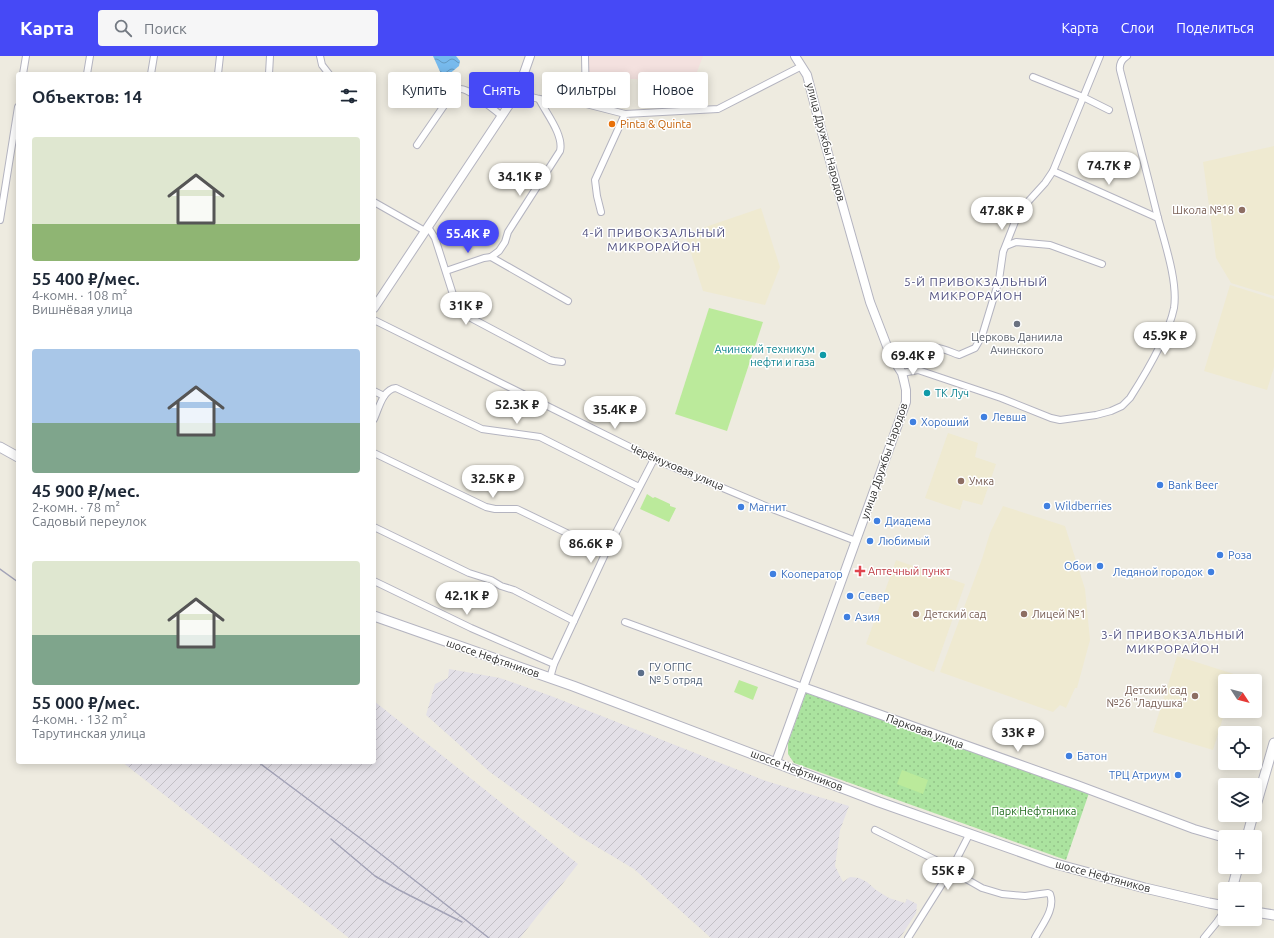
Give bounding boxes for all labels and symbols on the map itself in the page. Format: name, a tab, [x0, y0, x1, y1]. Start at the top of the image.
street label: улица Дружбы Народов	[804, 81, 848, 203]
place label: Pinta & Quinta	[620, 118, 691, 130]
marker: Pinta & Quinta	[607, 119, 617, 129]
pin: 74.7K ₽	[1072, 152, 1146, 186]
pin: 34.1K ₽	[483, 163, 557, 197]
pin: 47.8K ₽	[965, 197, 1039, 231]
place label: Школа №18	[1172, 204, 1234, 216]
marker: Школа №18	[1237, 205, 1247, 215]
pin: 55.4K ₽	[431, 220, 505, 254]
district label: 4-Й ПРИВОКЗАЛЬНЫЙ МИКРОРАЙОН	[582, 226, 726, 253]
district label: 5-Й ПРИВОКЗАЛЬНЫЙ МИКРОРАЙОН	[904, 275, 1048, 302]
pin: 31K ₽	[438, 292, 494, 326]
marker: Церковь Даниила Ачинского	[1012, 319, 1022, 329]
pin: 45.9K ₽	[1128, 322, 1202, 356]
place label: Церковь Даниила Ачинского	[971, 331, 1063, 356]
pin: 69.4K ₽	[876, 342, 950, 376]
place label: Ачинский техникум нефти и газа	[715, 343, 815, 368]
marker: Ачинский техникум нефти и газа	[818, 350, 828, 360]
place label: ТК Луч	[935, 387, 969, 399]
marker: ТК Луч	[922, 388, 932, 398]
pin: 52.3K ₽	[480, 391, 554, 425]
pin: 35.4K ₽	[578, 396, 652, 430]
street label: улица Дружбы Народов	[858, 401, 910, 521]
place label: Левша	[992, 411, 1026, 423]
marker: Левша	[979, 412, 989, 422]
place label: Хороший	[921, 416, 969, 428]
marker: Хороший	[908, 417, 918, 427]
street label: Черёмуховая улица	[628, 442, 726, 492]
pin: 32.5K ₽	[456, 465, 530, 499]
place label: Умка	[969, 475, 994, 487]
marker: Умка	[956, 476, 966, 486]
place label: Bank Beer	[1168, 479, 1219, 491]
marker: Bank Beer	[1155, 480, 1165, 490]
place label: Wildberries	[1055, 500, 1112, 512]
place label: Магнит	[749, 501, 787, 513]
marker: Wildberries	[1042, 501, 1052, 511]
marker: Магнит	[736, 502, 746, 512]
place label: Диадема	[885, 515, 931, 527]
marker: Диадема	[872, 516, 882, 526]
pin: 86.6K ₽	[554, 530, 628, 564]
place label: Любимый	[878, 535, 930, 547]
marker: Любимый	[865, 536, 875, 546]
place label: Роза	[1228, 549, 1252, 561]
marker: Роза	[1215, 550, 1225, 560]
place label: Обои	[1064, 560, 1092, 572]
marker: Обои	[1095, 561, 1105, 571]
place label: Аптечный пункт	[868, 565, 951, 577]
marker: Аптечный пункт	[855, 566, 865, 576]
place label: Ледяной городок	[1113, 566, 1203, 578]
marker: Ледяной городок	[1206, 567, 1216, 577]
place label: Кооператор	[781, 568, 843, 580]
marker: Кооператор	[768, 569, 778, 579]
pin: 42.1K ₽	[430, 582, 504, 616]
place label: Север	[858, 590, 889, 602]
marker: Север	[845, 591, 855, 601]
place label: Детский сад	[924, 608, 987, 620]
place label: Лицей №1	[1032, 608, 1086, 620]
marker: Детский сад	[911, 609, 921, 619]
marker: Лицей №1	[1019, 609, 1029, 619]
place label: Азия	[855, 611, 880, 623]
marker: Азия	[842, 612, 852, 622]
district label: 3-Й ПРИВОКЗАЛЬНЫЙ МИКРОРАЙОН	[1101, 628, 1245, 655]
street label: шоссе Нефтяников	[445, 636, 541, 680]
place label: ГУ ОГПС № 5 отряд	[649, 661, 703, 686]
marker: ГУ ОГПС № 5 отряд	[636, 668, 646, 678]
north arrow	[1218, 674, 1262, 718]
place label: Детский сад №26 "Ладушка"	[1107, 684, 1188, 709]
marker: Детский сад №26 "Ладушка"	[1190, 691, 1200, 701]
street label: Парковая улица	[884, 711, 966, 751]
pin: 33K ₽	[990, 719, 1046, 753]
street label: шоссе Нефтяников	[749, 747, 845, 793]
place label: Батон	[1077, 750, 1107, 762]
marker: Батон	[1064, 751, 1074, 761]
place label: ТРЦ Атриум	[1109, 769, 1170, 781]
marker: ТРЦ Атриум	[1173, 770, 1183, 780]
park label: Парк Нефтяника	[992, 805, 1077, 817]
pin: 55K ₽	[920, 857, 976, 891]
street label: шоссе Нефтяников	[1054, 858, 1152, 894]

